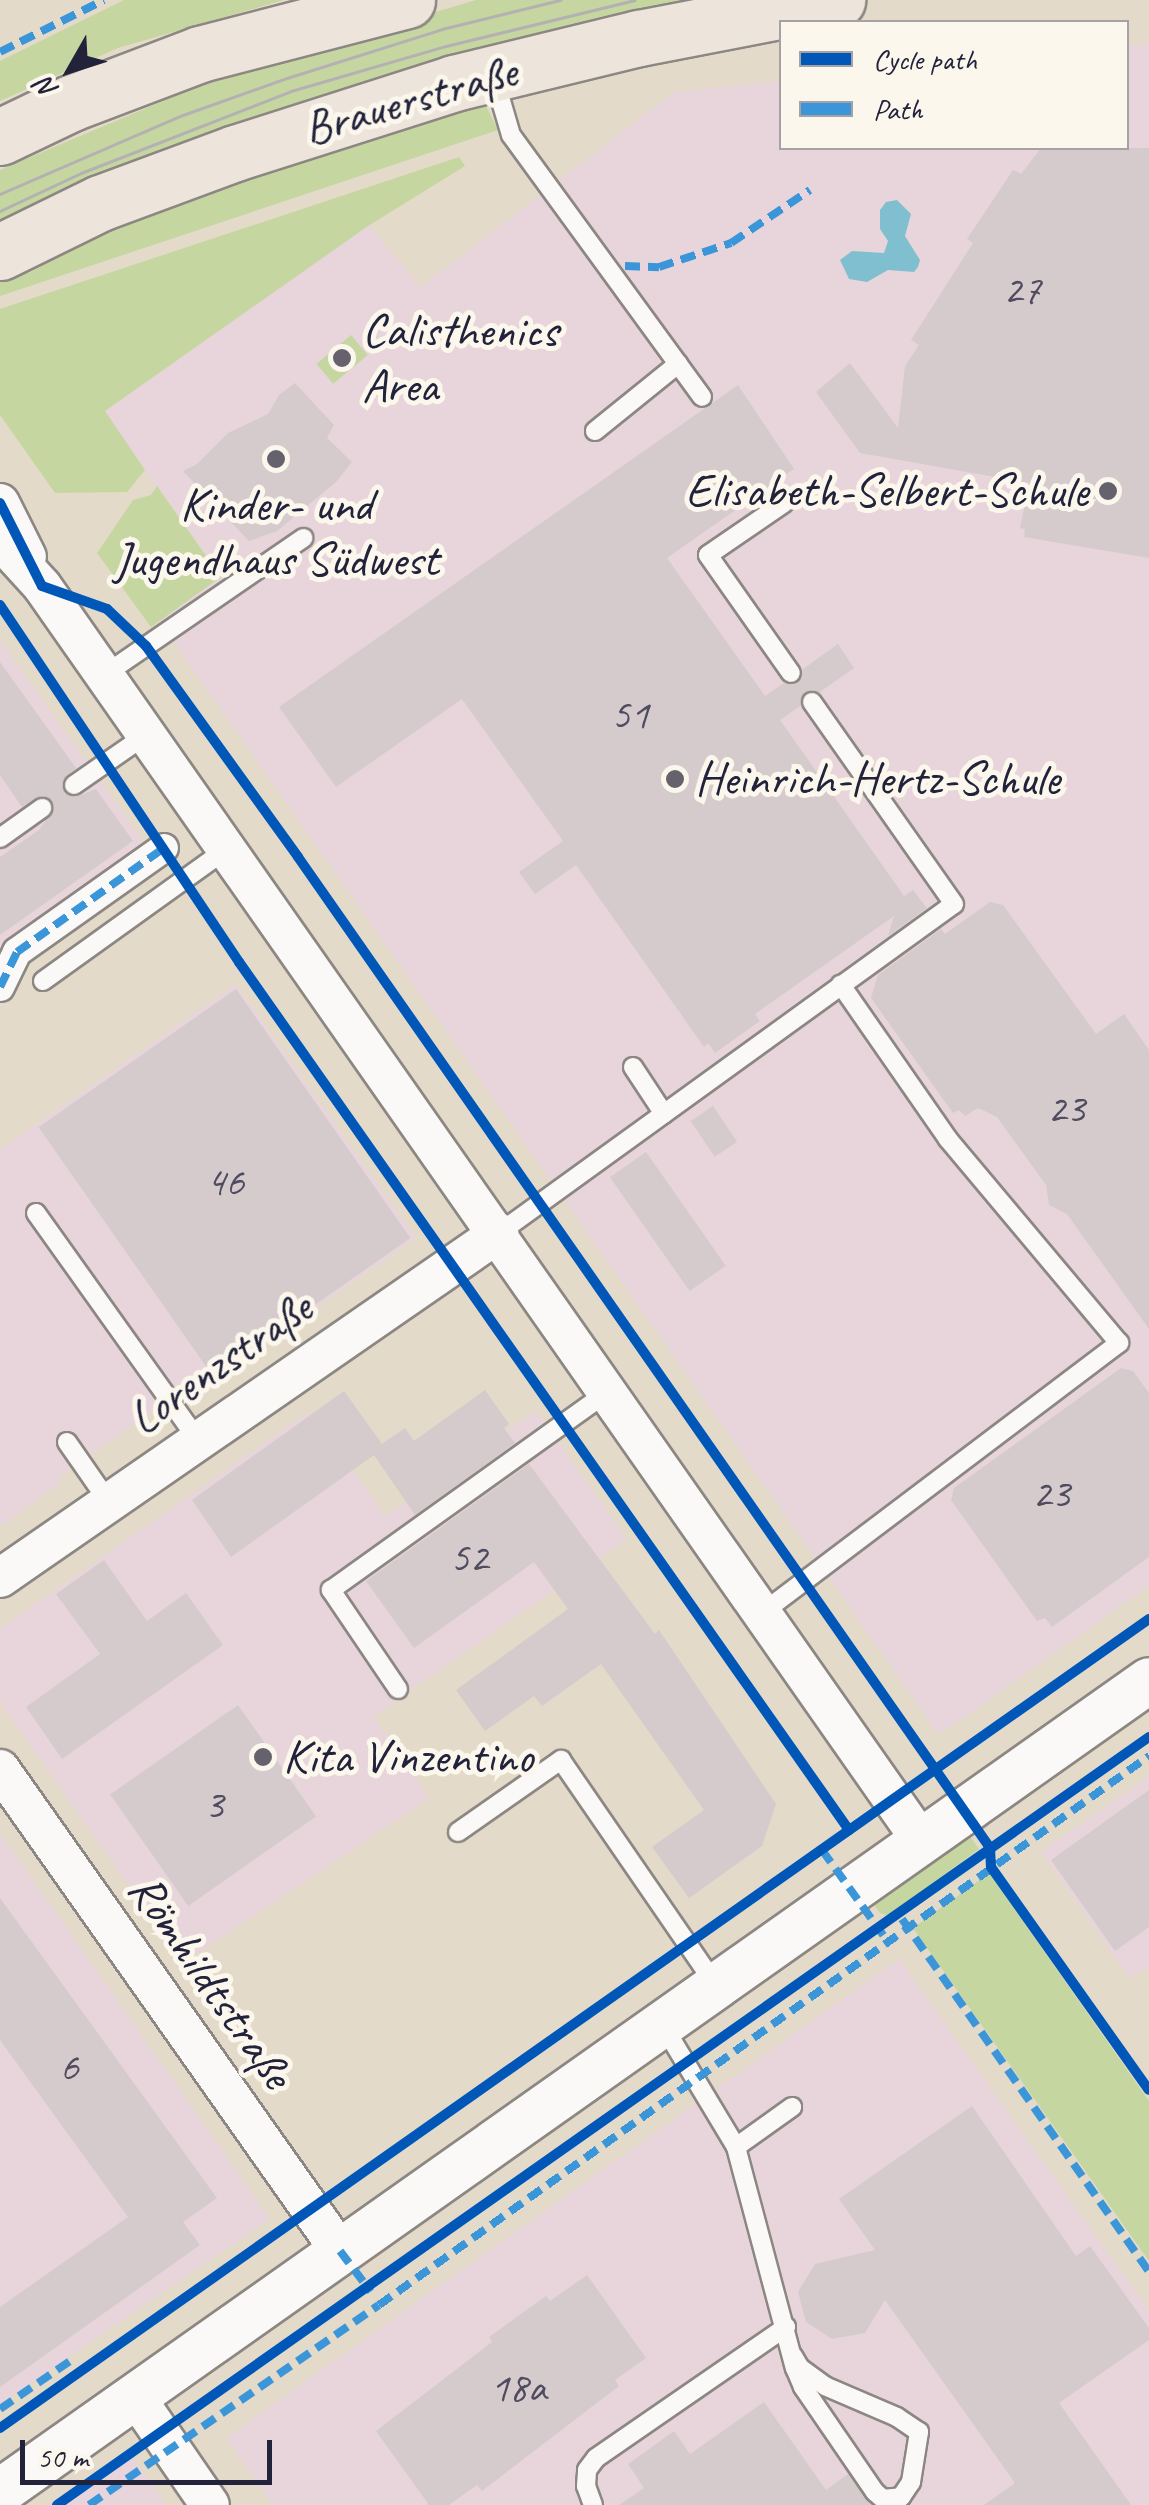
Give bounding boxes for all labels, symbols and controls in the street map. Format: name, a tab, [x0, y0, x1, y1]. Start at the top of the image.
north arrow	[20, 20, 120, 120]
legend	[779, 20, 1129, 150]
text: Cycle path	[873, 40, 977, 78]
street label: Brauerstraße	[297, 42, 523, 158]
text: N	[27, 71, 65, 107]
text: Path	[873, 90, 922, 128]
house number: 27	[1003, 265, 1041, 315]
place label: Calisthenics Area	[362, 301, 558, 414]
marker: Calisthenics Area	[331, 347, 353, 369]
marker: Kinder- und Jugendhaus Südwest	[265, 448, 287, 470]
place label: Elisabeth-Selbert-Schule	[686, 462, 1088, 520]
place label: Kinder- und Jugendhaus Südwest	[114, 475, 438, 588]
marker: Elisabeth-Selbert-Schule	[1097, 480, 1119, 502]
house number: 51	[611, 690, 649, 740]
place label: Heinrich-Hertz-Schule	[695, 750, 1060, 808]
marker: Heinrich-Hertz-Schule	[664, 768, 686, 790]
house number: 23	[1047, 1084, 1085, 1134]
house number: 46	[206, 1157, 244, 1207]
street label: Lorenzstraße	[117, 1279, 323, 1447]
house number: 23	[1032, 1469, 1070, 1519]
house number: 52	[450, 1533, 488, 1583]
place label: Kita Vinzentino	[283, 1728, 533, 1786]
marker: Kita Vinzentino	[252, 1746, 274, 1768]
house number: 3	[205, 1780, 223, 1830]
street label: Römhildtstraße	[116, 1863, 306, 2099]
house number: 6	[60, 2042, 78, 2092]
house number: 18a	[490, 2363, 546, 2413]
scale bar	[25, 2420, 278, 2482]
text: 50 m	[37, 2438, 88, 2476]

